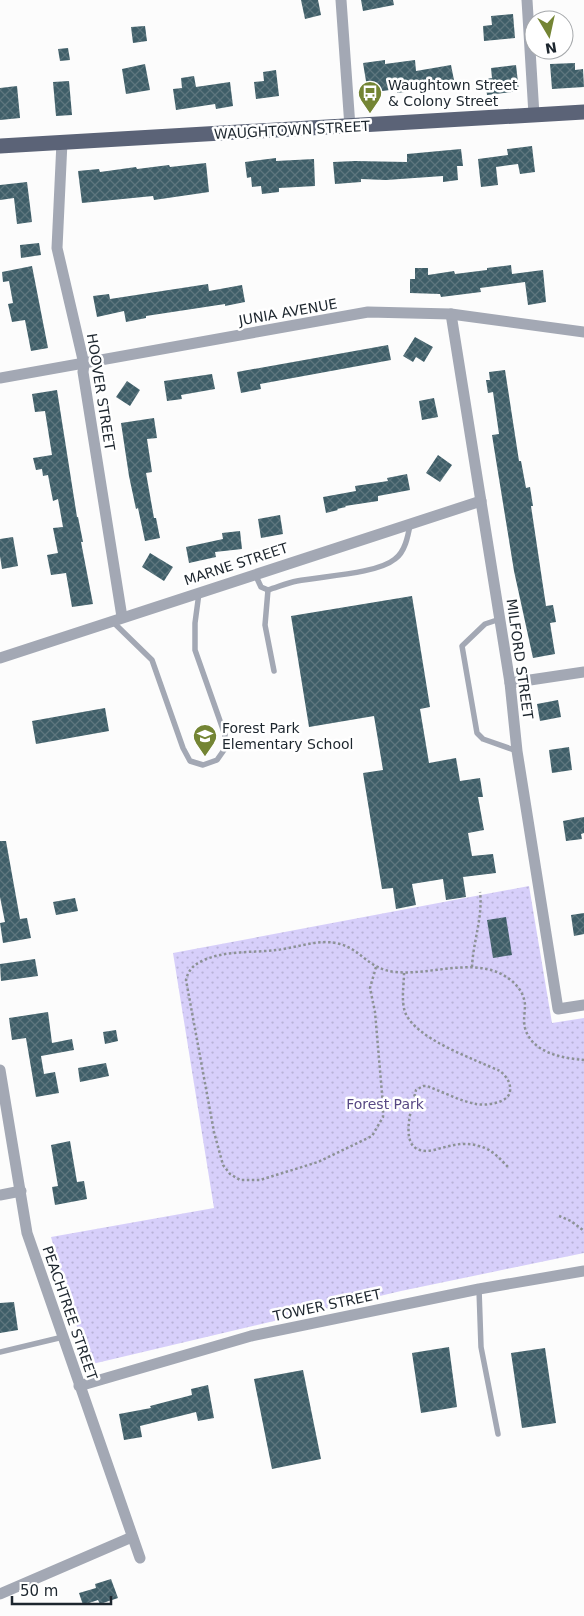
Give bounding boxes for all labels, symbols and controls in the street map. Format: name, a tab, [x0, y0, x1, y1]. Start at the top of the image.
north arrow	[524, 10, 574, 60]
text: N	[544, 39, 558, 57]
place label: Waughtown Street & Colony Street	[388, 77, 518, 109]
bus stop icon: Waughtown Street & Colony Street	[357, 80, 383, 114]
street label: WAUGHTOWN STREET	[214, 118, 371, 142]
street label: JUNIA AVENUE	[237, 295, 338, 329]
street label: HOOVER STREET	[84, 332, 118, 452]
street label: MARNE STREET	[182, 539, 291, 588]
street label: MILFORD STREET	[504, 598, 536, 721]
place label: Forest Park Elementary School	[222, 720, 354, 752]
school or university icon: Forest Park Elementary School	[192, 723, 218, 757]
park label: Forest Park	[346, 1096, 425, 1112]
street label: PEACHTREE STREET	[40, 1244, 101, 1383]
street label: TOWER STREET	[271, 1286, 383, 1324]
scale bar	[12, 1574, 111, 1606]
text: 50 m	[20, 1582, 58, 1600]

